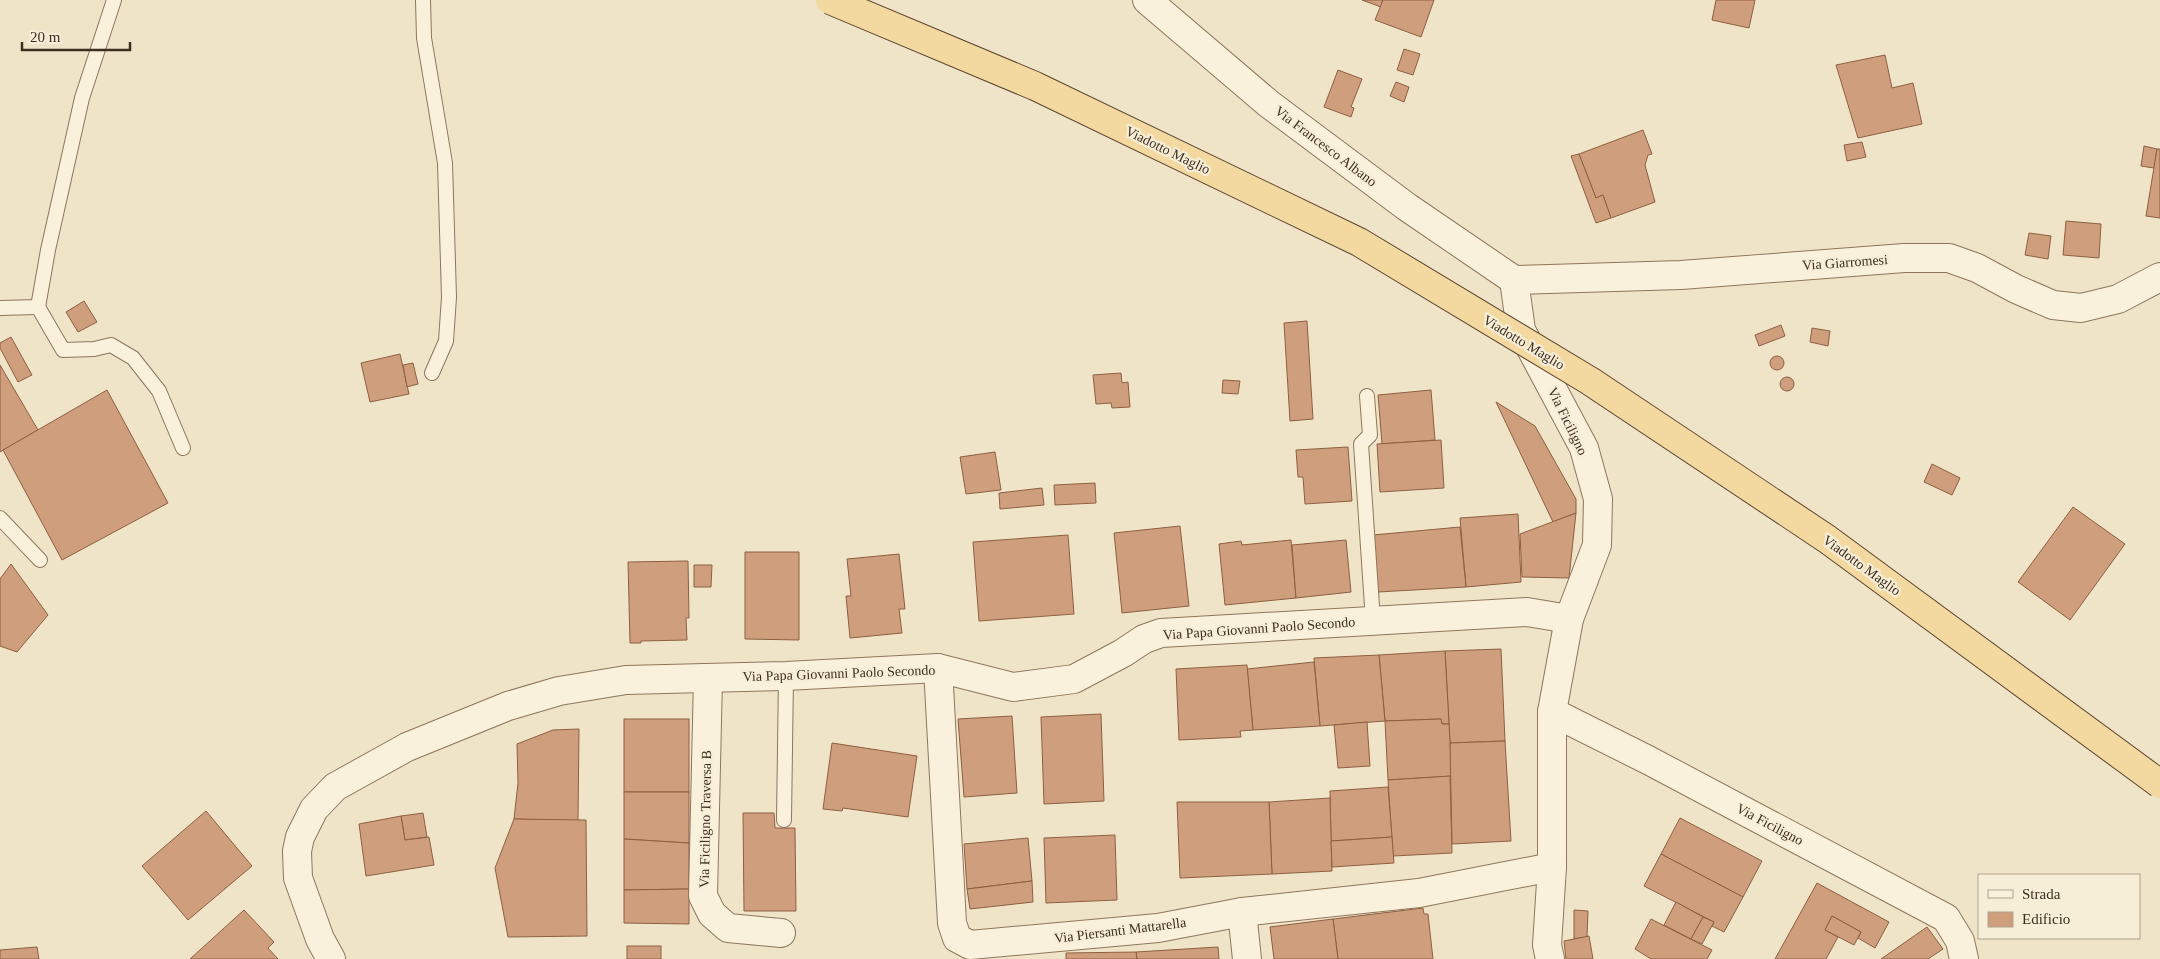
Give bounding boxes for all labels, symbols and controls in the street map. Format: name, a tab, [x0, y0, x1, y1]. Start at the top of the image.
scale bar	[22, 20, 130, 52]
text: 20 m	[30, 29, 61, 45]
street label: Via Francesco Albano	[1272, 103, 1380, 190]
street label: Viadotto Maglio	[1123, 124, 1212, 177]
street label: Via Giarromesi	[1802, 252, 1888, 273]
street label: Viadotto Maglio	[1480, 312, 1567, 373]
street label: Via Ficiligno	[1545, 385, 1590, 458]
street label: Viadotto Maglio	[1820, 532, 1903, 599]
street label: Via Papa Giovanni Paolo Secondo	[1162, 614, 1356, 643]
street label: Via Papa Giovanni Paolo Secondo	[742, 663, 936, 684]
street label: Via Ficiligno Traversa B	[697, 750, 714, 888]
street label: Via Ficiligno	[1734, 801, 1806, 848]
legend	[1978, 874, 2140, 939]
text: Strada	[2022, 886, 2061, 902]
text: Edificio	[2022, 911, 2070, 927]
street label: Via Piersanti Mattarella	[1053, 915, 1188, 946]

